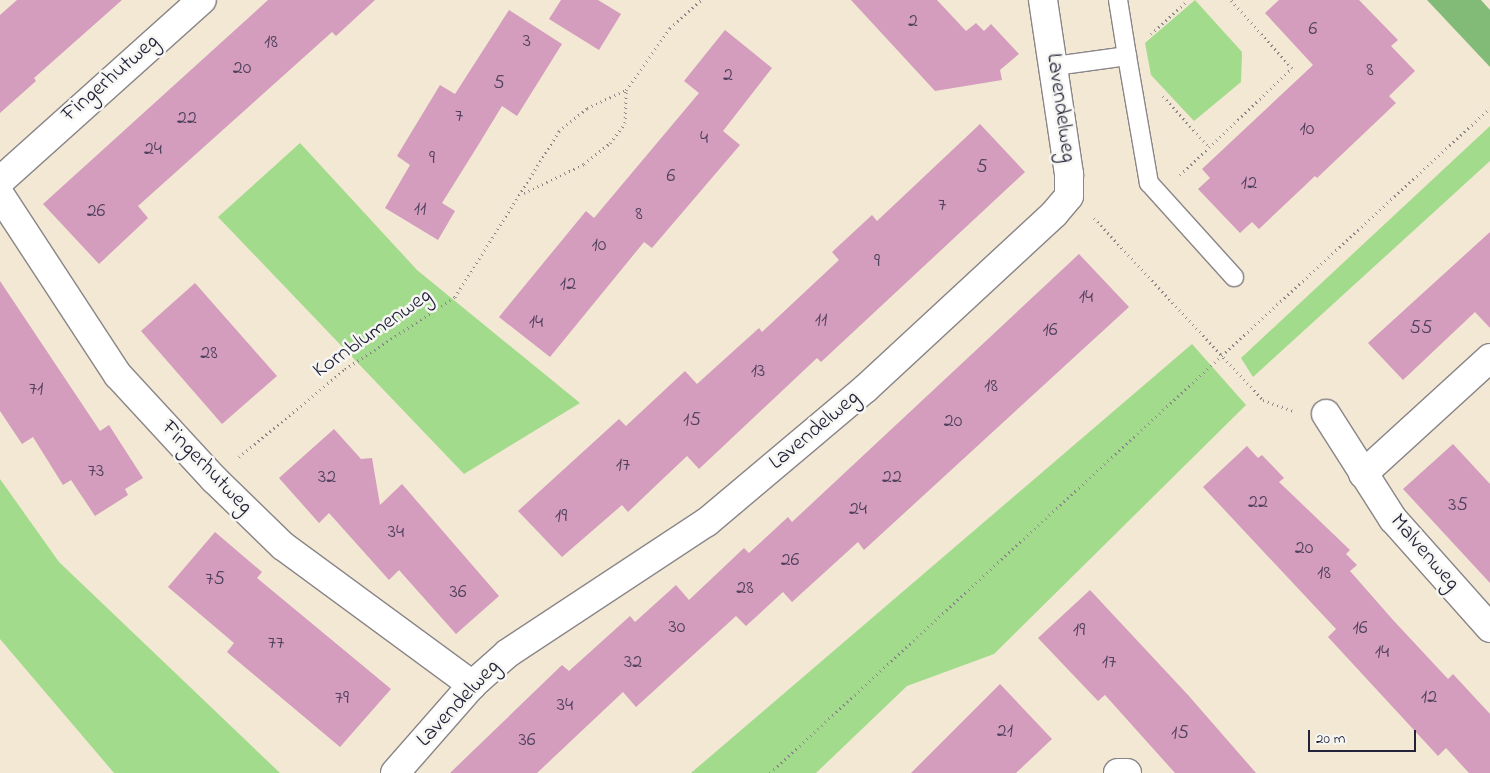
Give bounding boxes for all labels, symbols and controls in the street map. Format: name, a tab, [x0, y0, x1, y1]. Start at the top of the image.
house number: 2	[908, 9, 918, 33]
house number: 6	[1309, 17, 1317, 41]
house number: 3	[523, 29, 531, 53]
street label: Fingerhutweg	[57, 30, 165, 128]
house number: 18	[264, 30, 278, 54]
street label: Lavendelweg	[1039, 52, 1081, 164]
house number: 20	[233, 56, 251, 80]
house number: 8	[1366, 58, 1374, 82]
house number: 2	[723, 63, 733, 87]
house number: 5	[493, 71, 505, 95]
house number: 7	[455, 104, 463, 128]
house number: 22	[177, 106, 197, 130]
house number: 10	[1300, 117, 1314, 141]
house number: 4	[700, 126, 708, 150]
house number: 24	[144, 137, 162, 161]
house number: 9	[429, 146, 435, 170]
house number: 5	[976, 155, 988, 179]
house number: 6	[667, 164, 675, 188]
house number: 12	[1241, 171, 1257, 195]
house number: 7	[938, 193, 946, 217]
house number: 11	[414, 197, 426, 221]
house number: 26	[87, 199, 105, 223]
house number: 8	[635, 202, 643, 226]
house number: 10	[592, 233, 606, 257]
house number: 9	[874, 249, 880, 273]
house number: 12	[560, 272, 576, 296]
street label: Kornblumenweg	[309, 283, 437, 385]
house number: 14	[1079, 285, 1093, 309]
house number: 11	[815, 308, 827, 332]
house number: 14	[529, 310, 543, 334]
house number: 55	[1410, 316, 1432, 340]
house number: 16	[1042, 318, 1058, 342]
house number: 28	[200, 341, 218, 365]
house number: 13	[751, 359, 765, 383]
house number: 18	[984, 374, 998, 398]
house number: 71	[29, 377, 43, 401]
street label: Lavendelweg	[764, 386, 866, 476]
house number: 15	[683, 408, 701, 432]
house number: 20	[944, 409, 962, 433]
street label: Fingerhutweg	[155, 416, 257, 520]
house number: 17	[616, 453, 630, 477]
house number: 73	[88, 459, 104, 483]
house number: 32	[318, 465, 336, 489]
house number: 22	[882, 465, 902, 489]
house number: 22	[1248, 490, 1268, 514]
house number: 35	[1448, 493, 1468, 517]
house number: 24	[849, 497, 867, 521]
house number: 19	[555, 504, 567, 528]
street label: Malvenweg	[1384, 509, 1464, 597]
house number: 34	[388, 520, 404, 544]
house number: 20	[1295, 536, 1313, 560]
house number: 26	[781, 548, 799, 572]
house number: 18	[1317, 561, 1331, 585]
house number: 75	[205, 567, 225, 591]
house number: 28	[736, 576, 754, 600]
house number: 36	[449, 580, 467, 604]
house number: 30	[669, 615, 685, 639]
house number: 16	[1352, 616, 1368, 640]
house number: 19	[1073, 618, 1085, 642]
house number: 77	[268, 631, 284, 655]
house number: 14	[1375, 640, 1389, 664]
house number: 32	[624, 650, 642, 674]
house number: 17	[1102, 650, 1116, 674]
street label: Lavendelweg	[412, 655, 506, 753]
house number: 12	[1421, 685, 1437, 709]
house number: 79	[335, 686, 349, 710]
house number: 34	[557, 693, 573, 717]
house number: 21	[997, 719, 1013, 743]
scale bar	[1310, 720, 1418, 752]
house number: 15	[1171, 721, 1189, 745]
house number: 36	[518, 728, 536, 752]
text: 20 m	[1316, 728, 1345, 750]

